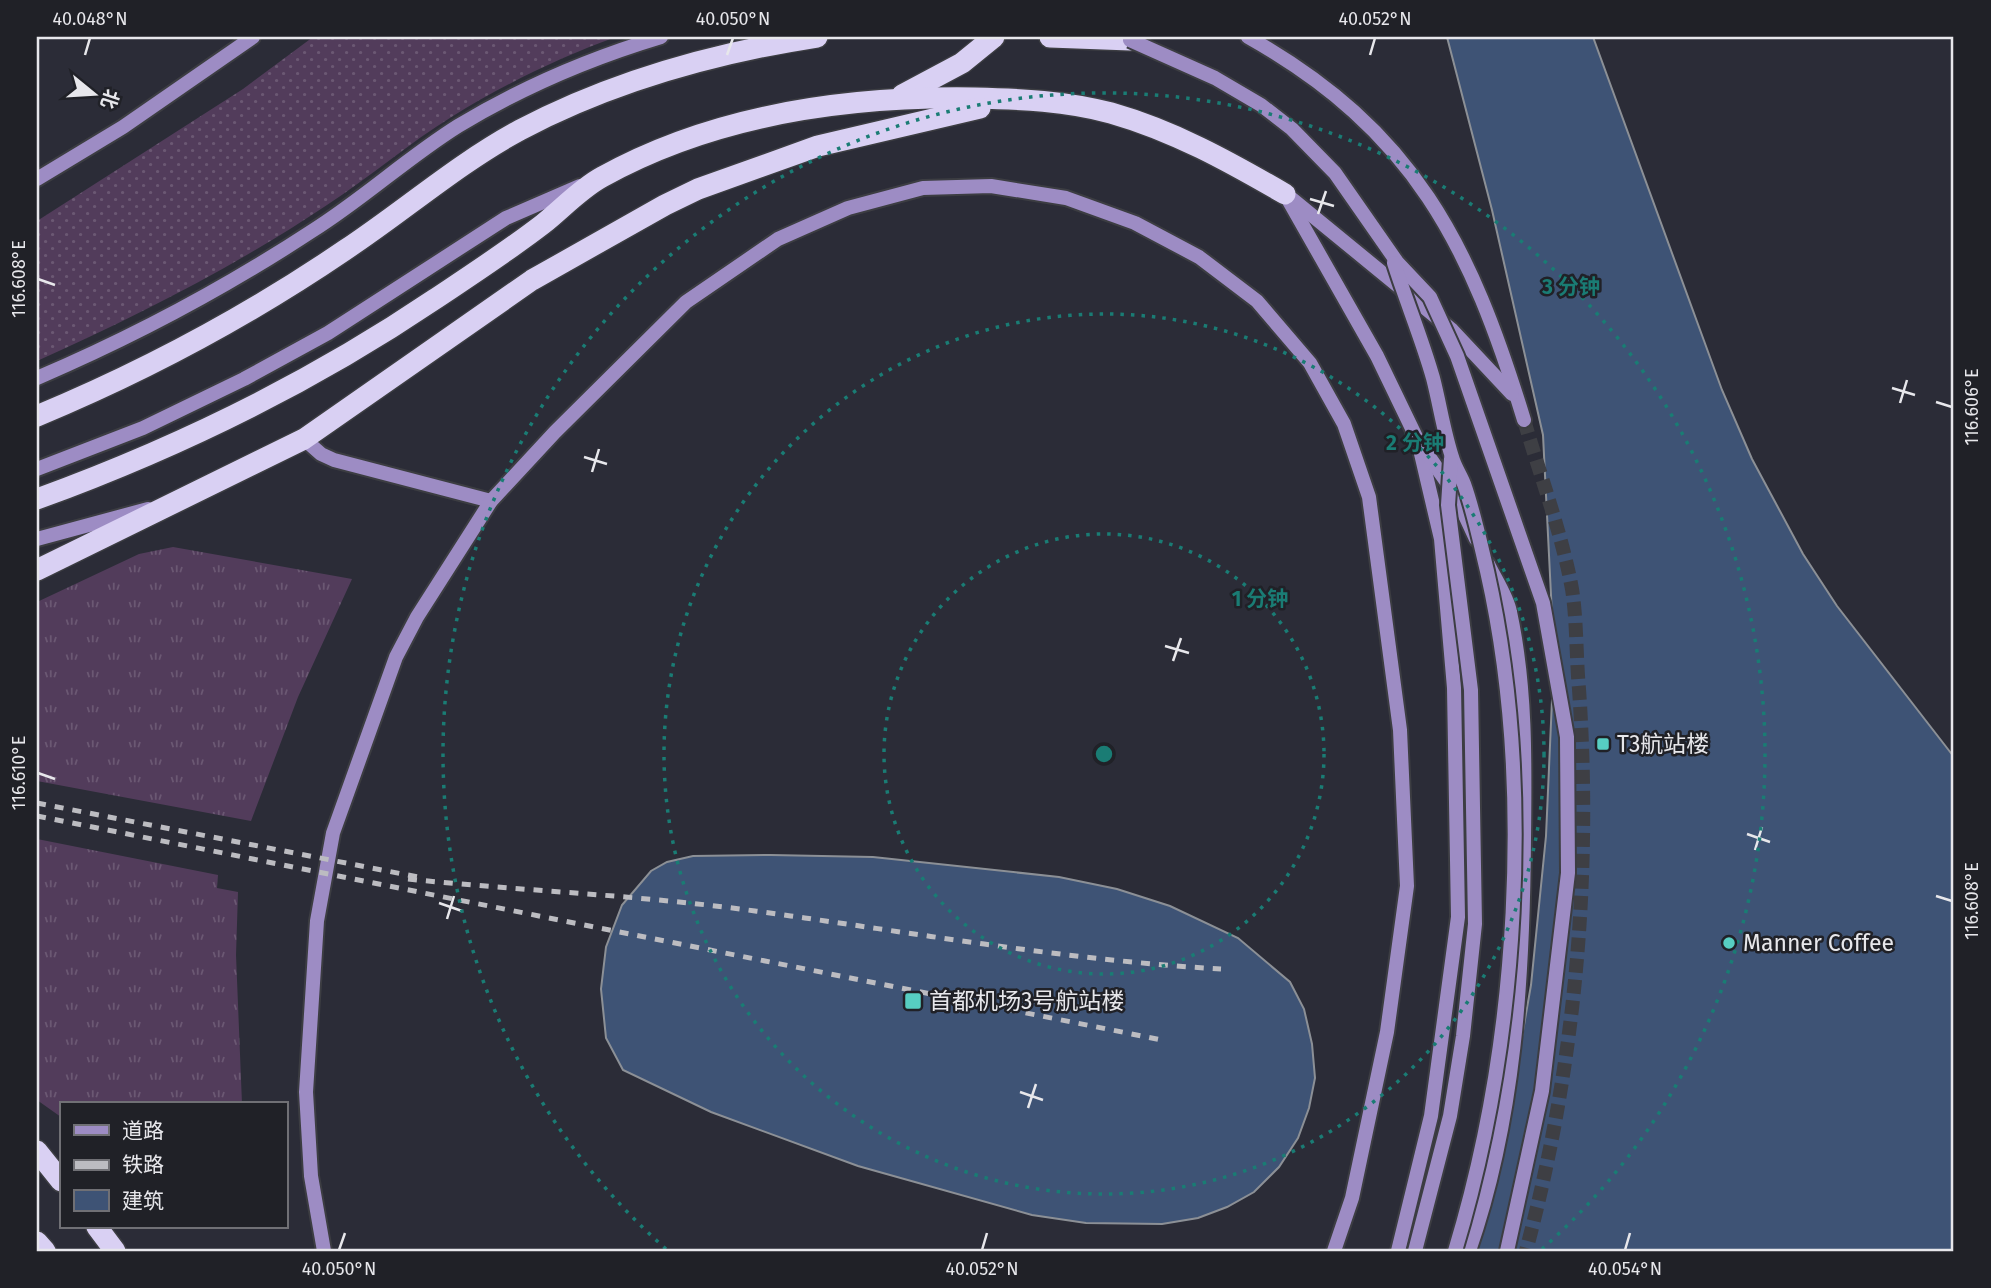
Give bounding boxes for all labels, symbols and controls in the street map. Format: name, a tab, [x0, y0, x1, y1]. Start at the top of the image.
text: 40.048°N	[53, 8, 127, 30]
text: 40.050°N	[696, 8, 770, 30]
text: 40.052°N	[1338, 8, 1412, 30]
north arrow	[60, 60, 130, 130]
text: 北	[96, 87, 124, 112]
text: 116.608°E	[8, 240, 30, 318]
text: 3 分钟	[1541, 274, 1600, 300]
text: 116.606°E	[1961, 368, 1983, 446]
text: 2 分钟	[1386, 430, 1444, 456]
text: 1 分钟	[1232, 586, 1288, 612]
place label: T3航站楼	[1617, 730, 1709, 758]
text: 116.610°E	[8, 736, 30, 810]
marker: T3航站楼	[1595, 736, 1611, 752]
centre of rings	[1092, 742, 1116, 766]
text: 116.608°E	[1961, 862, 1983, 940]
place label: Manner Coffee	[1743, 929, 1894, 957]
marker: Manner Coffee	[1721, 935, 1737, 951]
place label: 首都机场3号航站楼	[929, 987, 1124, 1015]
marker: 首都机场3号航站楼	[903, 991, 923, 1011]
legend	[60, 1102, 287, 1228]
text: 道路	[122, 1118, 164, 1144]
text: 铁路	[122, 1152, 164, 1178]
text: 建筑	[122, 1188, 164, 1214]
text: 40.050°N	[302, 1258, 376, 1280]
text: 40.052°N	[945, 1258, 1019, 1280]
text: 40.054°N	[1588, 1258, 1662, 1280]

